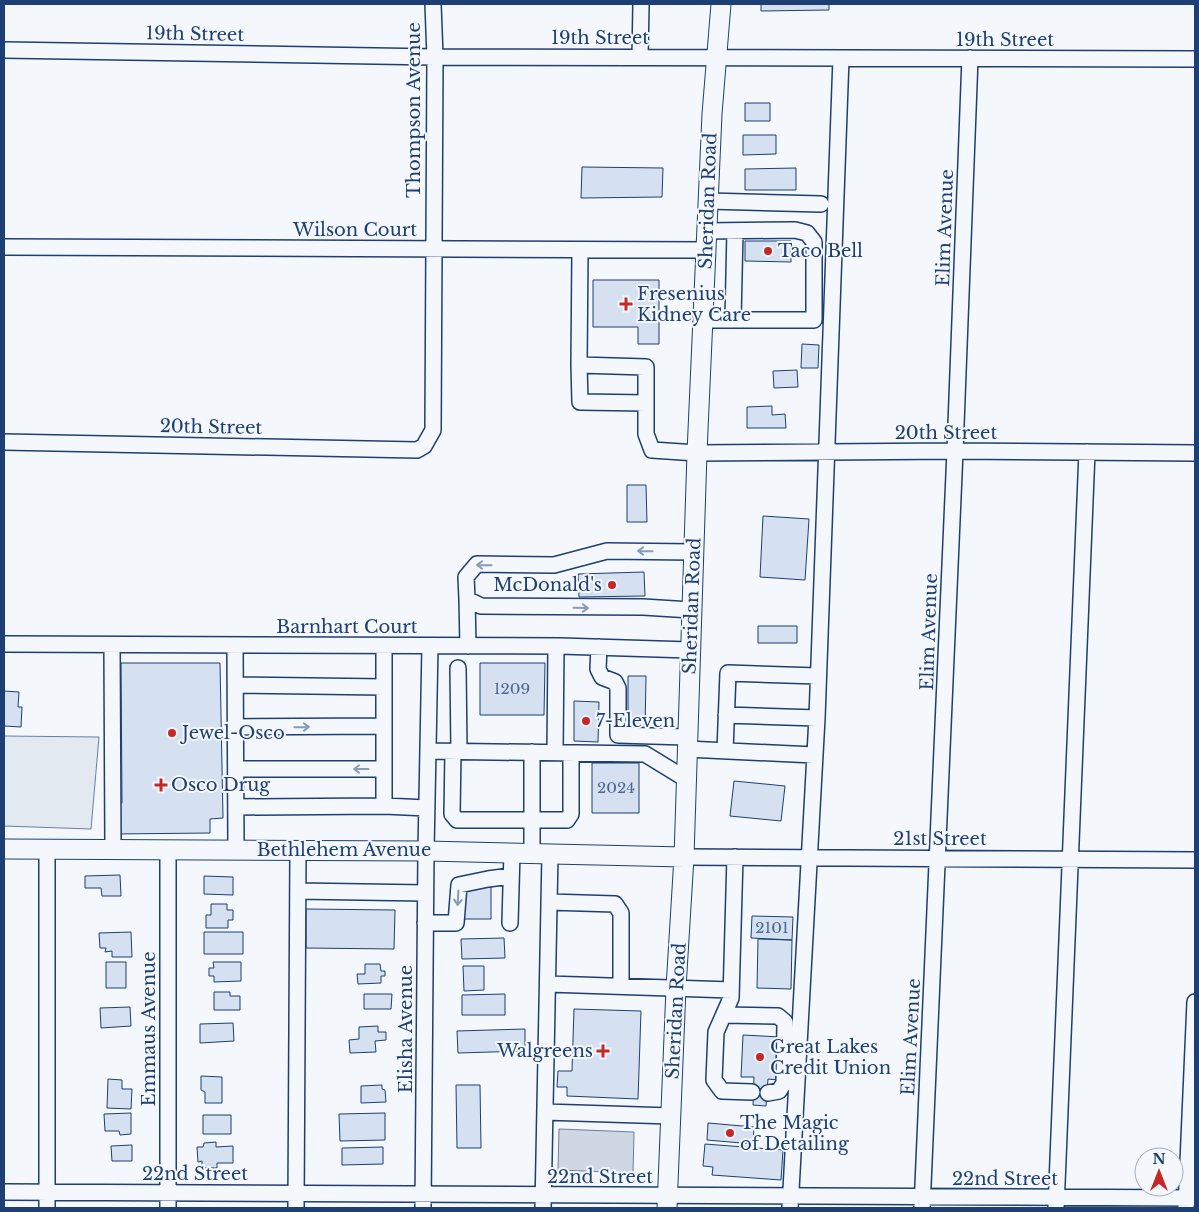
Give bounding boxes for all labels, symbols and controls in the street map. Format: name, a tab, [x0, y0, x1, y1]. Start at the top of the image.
street label: 19th Street	[146, 22, 244, 46]
street label: Thompson Avenue	[403, 22, 425, 198]
street label: 19th Street	[551, 27, 649, 49]
street label: 19th Street	[956, 29, 1054, 51]
street label: Sheridan Road	[695, 132, 721, 270]
street label: Elim Avenue	[932, 169, 958, 287]
street label: Wilson Court	[292, 219, 417, 241]
place label: Taco Bell	[778, 240, 863, 262]
marker: Taco Bell	[762, 245, 774, 257]
place label: Fresenius Kidney Care	[637, 283, 751, 326]
marker: Fresenius Kidney Care	[619, 297, 633, 311]
street label: 20th Street	[160, 415, 263, 439]
street label: 20th Street	[895, 422, 997, 444]
street label: Sheridan Road	[679, 537, 705, 675]
one-way arrow	[637, 546, 653, 556]
one-way arrow	[477, 560, 493, 570]
street label: Elim Avenue	[916, 573, 942, 691]
place label: McDonald's	[493, 574, 602, 596]
marker: McDonald's	[606, 579, 618, 591]
one-way arrow	[572, 603, 589, 613]
street label: Barnhart Court	[276, 616, 418, 638]
house number: 1209	[494, 679, 530, 698]
place label: 7-Eleven	[596, 710, 675, 732]
marker: 7-Eleven	[580, 715, 592, 727]
place label: Jewel-Osco	[180, 722, 285, 744]
one-way arrow	[293, 722, 309, 731]
marker: Jewel-Osco	[166, 727, 178, 739]
one-way arrow	[353, 764, 370, 774]
place label: Osco Drug	[171, 774, 270, 796]
house number: 2024	[597, 778, 635, 797]
marker: Osco Drug	[155, 779, 167, 791]
street label: 21st Street	[893, 828, 987, 850]
street label: Bethlehem Avenue	[257, 839, 431, 861]
one-way arrow	[453, 890, 462, 906]
house number: 2101	[755, 918, 789, 937]
street label: Sheridan Road	[661, 942, 691, 1080]
street label: Emmaus Avenue	[138, 952, 160, 1106]
street label: Elisha Avenue	[395, 965, 417, 1093]
street label: Elim Avenue	[897, 978, 925, 1096]
place label: Great Lakes Credit Union	[770, 1036, 891, 1079]
place label: Walgreens	[496, 1040, 593, 1062]
marker: Walgreens	[597, 1045, 609, 1057]
marker: Great Lakes Credit Union	[754, 1051, 766, 1063]
place label: The Magic of Detailing	[740, 1112, 849, 1155]
marker: The Magic of Detailing	[724, 1127, 736, 1139]
north arrow	[1134, 1147, 1184, 1197]
text: N	[1152, 1150, 1166, 1168]
street label: 22nd Street	[142, 1163, 248, 1185]
street label: 22nd Street	[547, 1166, 653, 1188]
street label: 22nd Street	[952, 1168, 1058, 1190]

